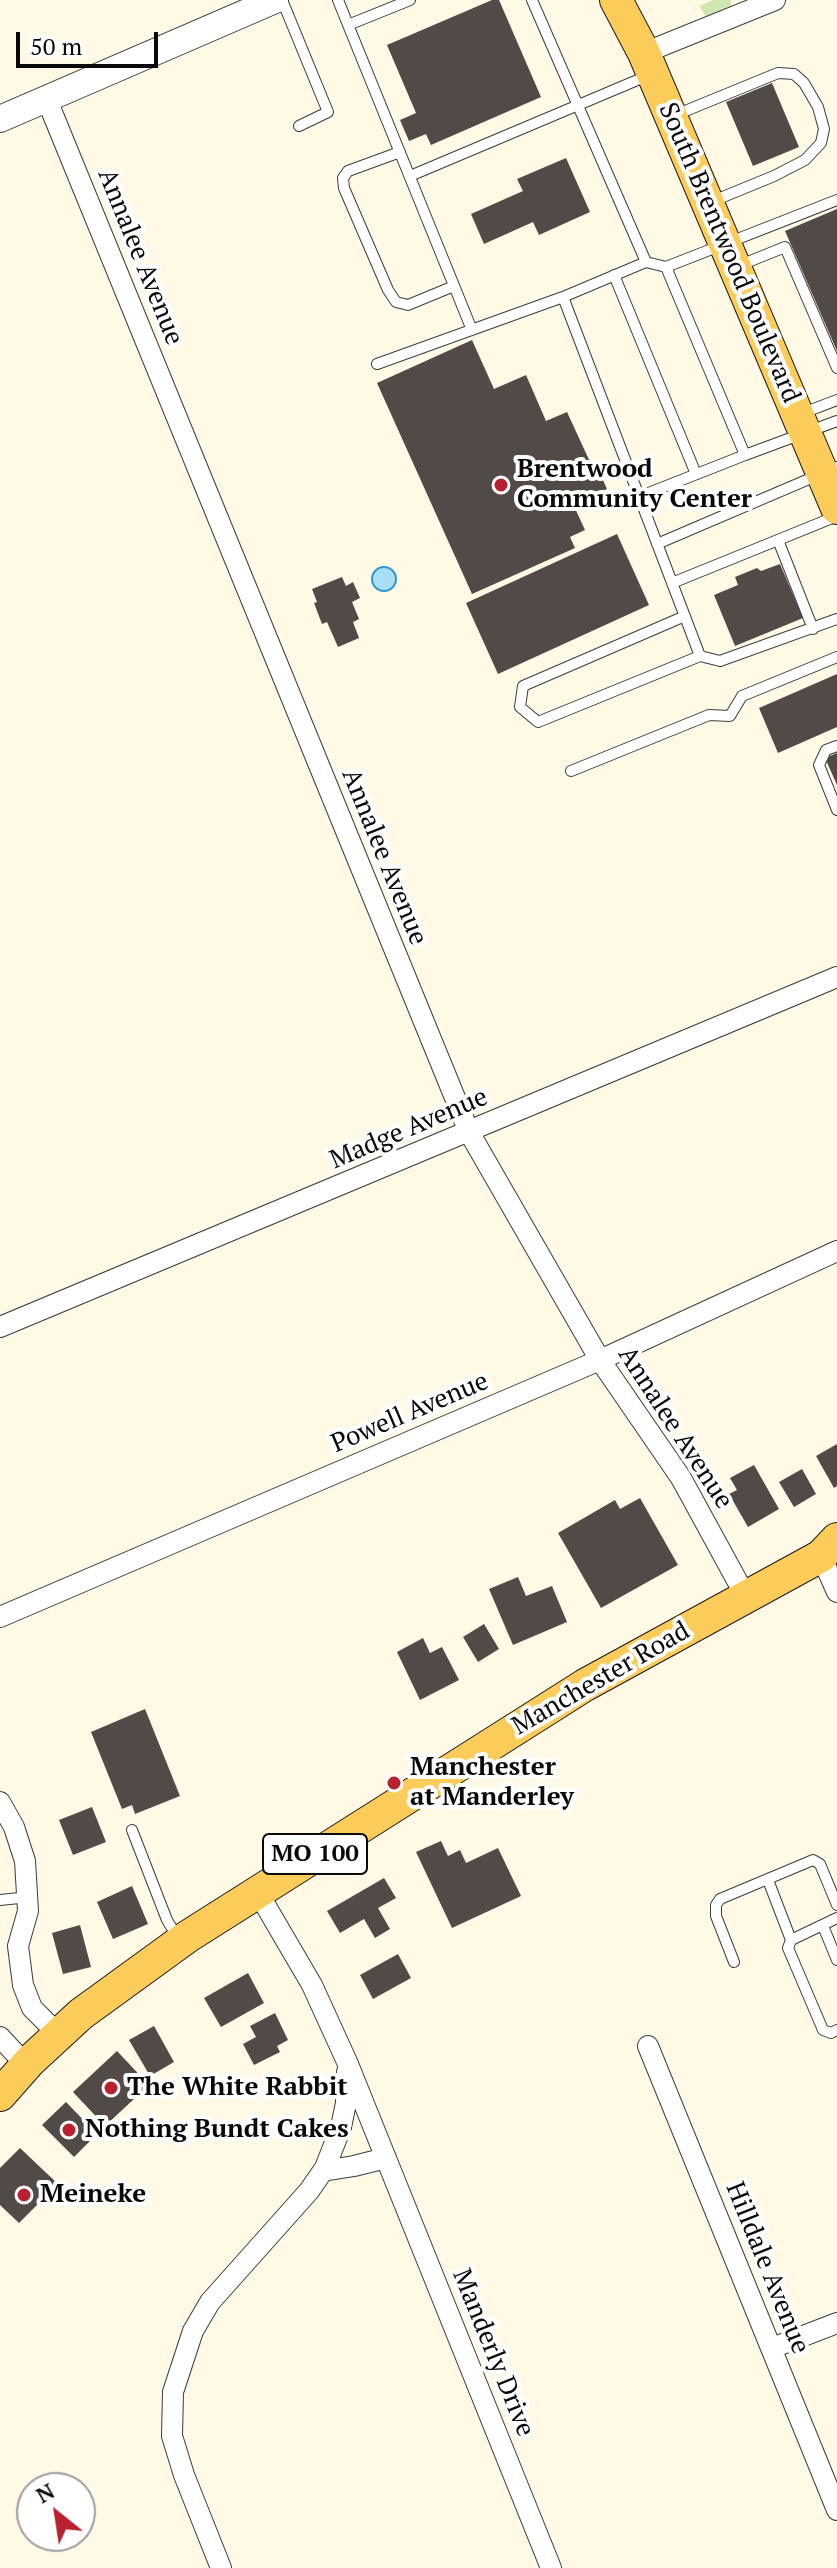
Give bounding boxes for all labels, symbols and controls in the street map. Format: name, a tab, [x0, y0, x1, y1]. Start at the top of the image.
scale bar	[20, 16, 162, 66]
text: 50 m	[30, 30, 82, 62]
street label: South Brentwood Boulevard	[652, 98, 806, 408]
street label: Annalee Avenue	[90, 164, 190, 350]
place label: Brentwood Community Center	[517, 454, 752, 516]
marker: Brentwood Community Center	[492, 476, 510, 494]
street label: Annalee Avenue	[334, 764, 434, 950]
street label: Madge Avenue	[325, 1082, 493, 1176]
street label: Annalee Avenue	[611, 1341, 739, 1515]
street label: Powell Avenue	[327, 1366, 493, 1460]
street label: Manchester Road	[507, 1616, 695, 1742]
place label: Manchester at Manderley	[410, 1752, 574, 1814]
marker: Manchester at Manderley	[385, 1774, 403, 1792]
road number: MO 100	[263, 1834, 367, 1874]
place label: The White Rabbit	[127, 2072, 348, 2104]
marker: The White Rabbit	[102, 2079, 120, 2097]
place label: Nothing Bundt Cakes	[85, 2114, 349, 2146]
marker: Nothing Bundt Cakes	[60, 2121, 78, 2139]
street label: Hilldale Avenue	[718, 2178, 816, 2358]
place label: Meineke	[40, 2179, 146, 2211]
marker: Meineke	[15, 2186, 33, 2204]
street label: Manderly Drive	[445, 2265, 541, 2441]
north arrow	[16, 2472, 96, 2552]
text: N	[30, 2476, 59, 2509]

